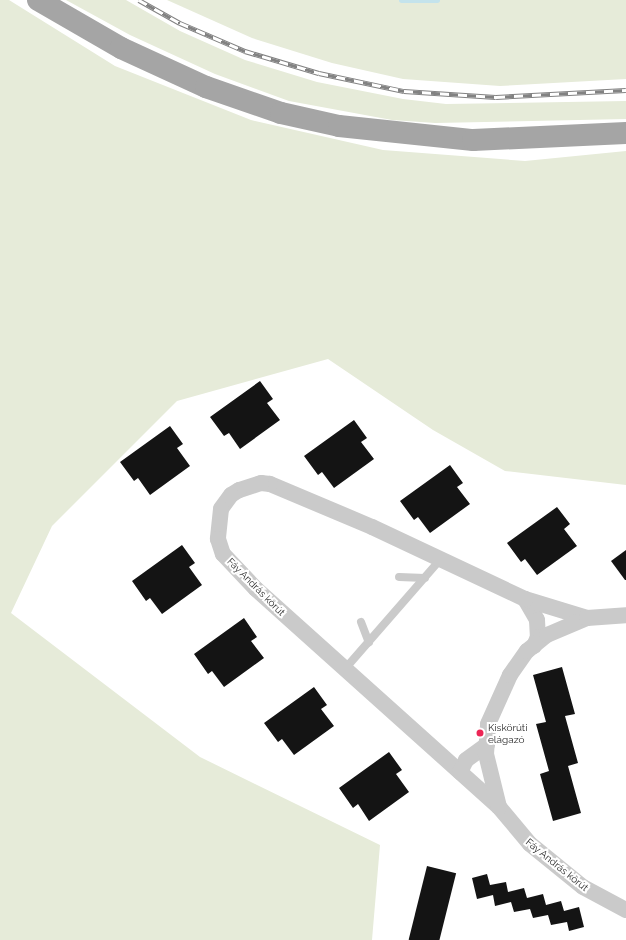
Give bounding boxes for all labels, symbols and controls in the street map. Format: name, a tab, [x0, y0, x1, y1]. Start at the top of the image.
street label: Fáy András körút	[224, 555, 288, 619]
place label: Kiskörúti elágazó	[488, 721, 527, 744]
marker: Kiskörúti elágazó	[475, 728, 485, 738]
street label: Fáy András körút	[523, 836, 591, 894]

